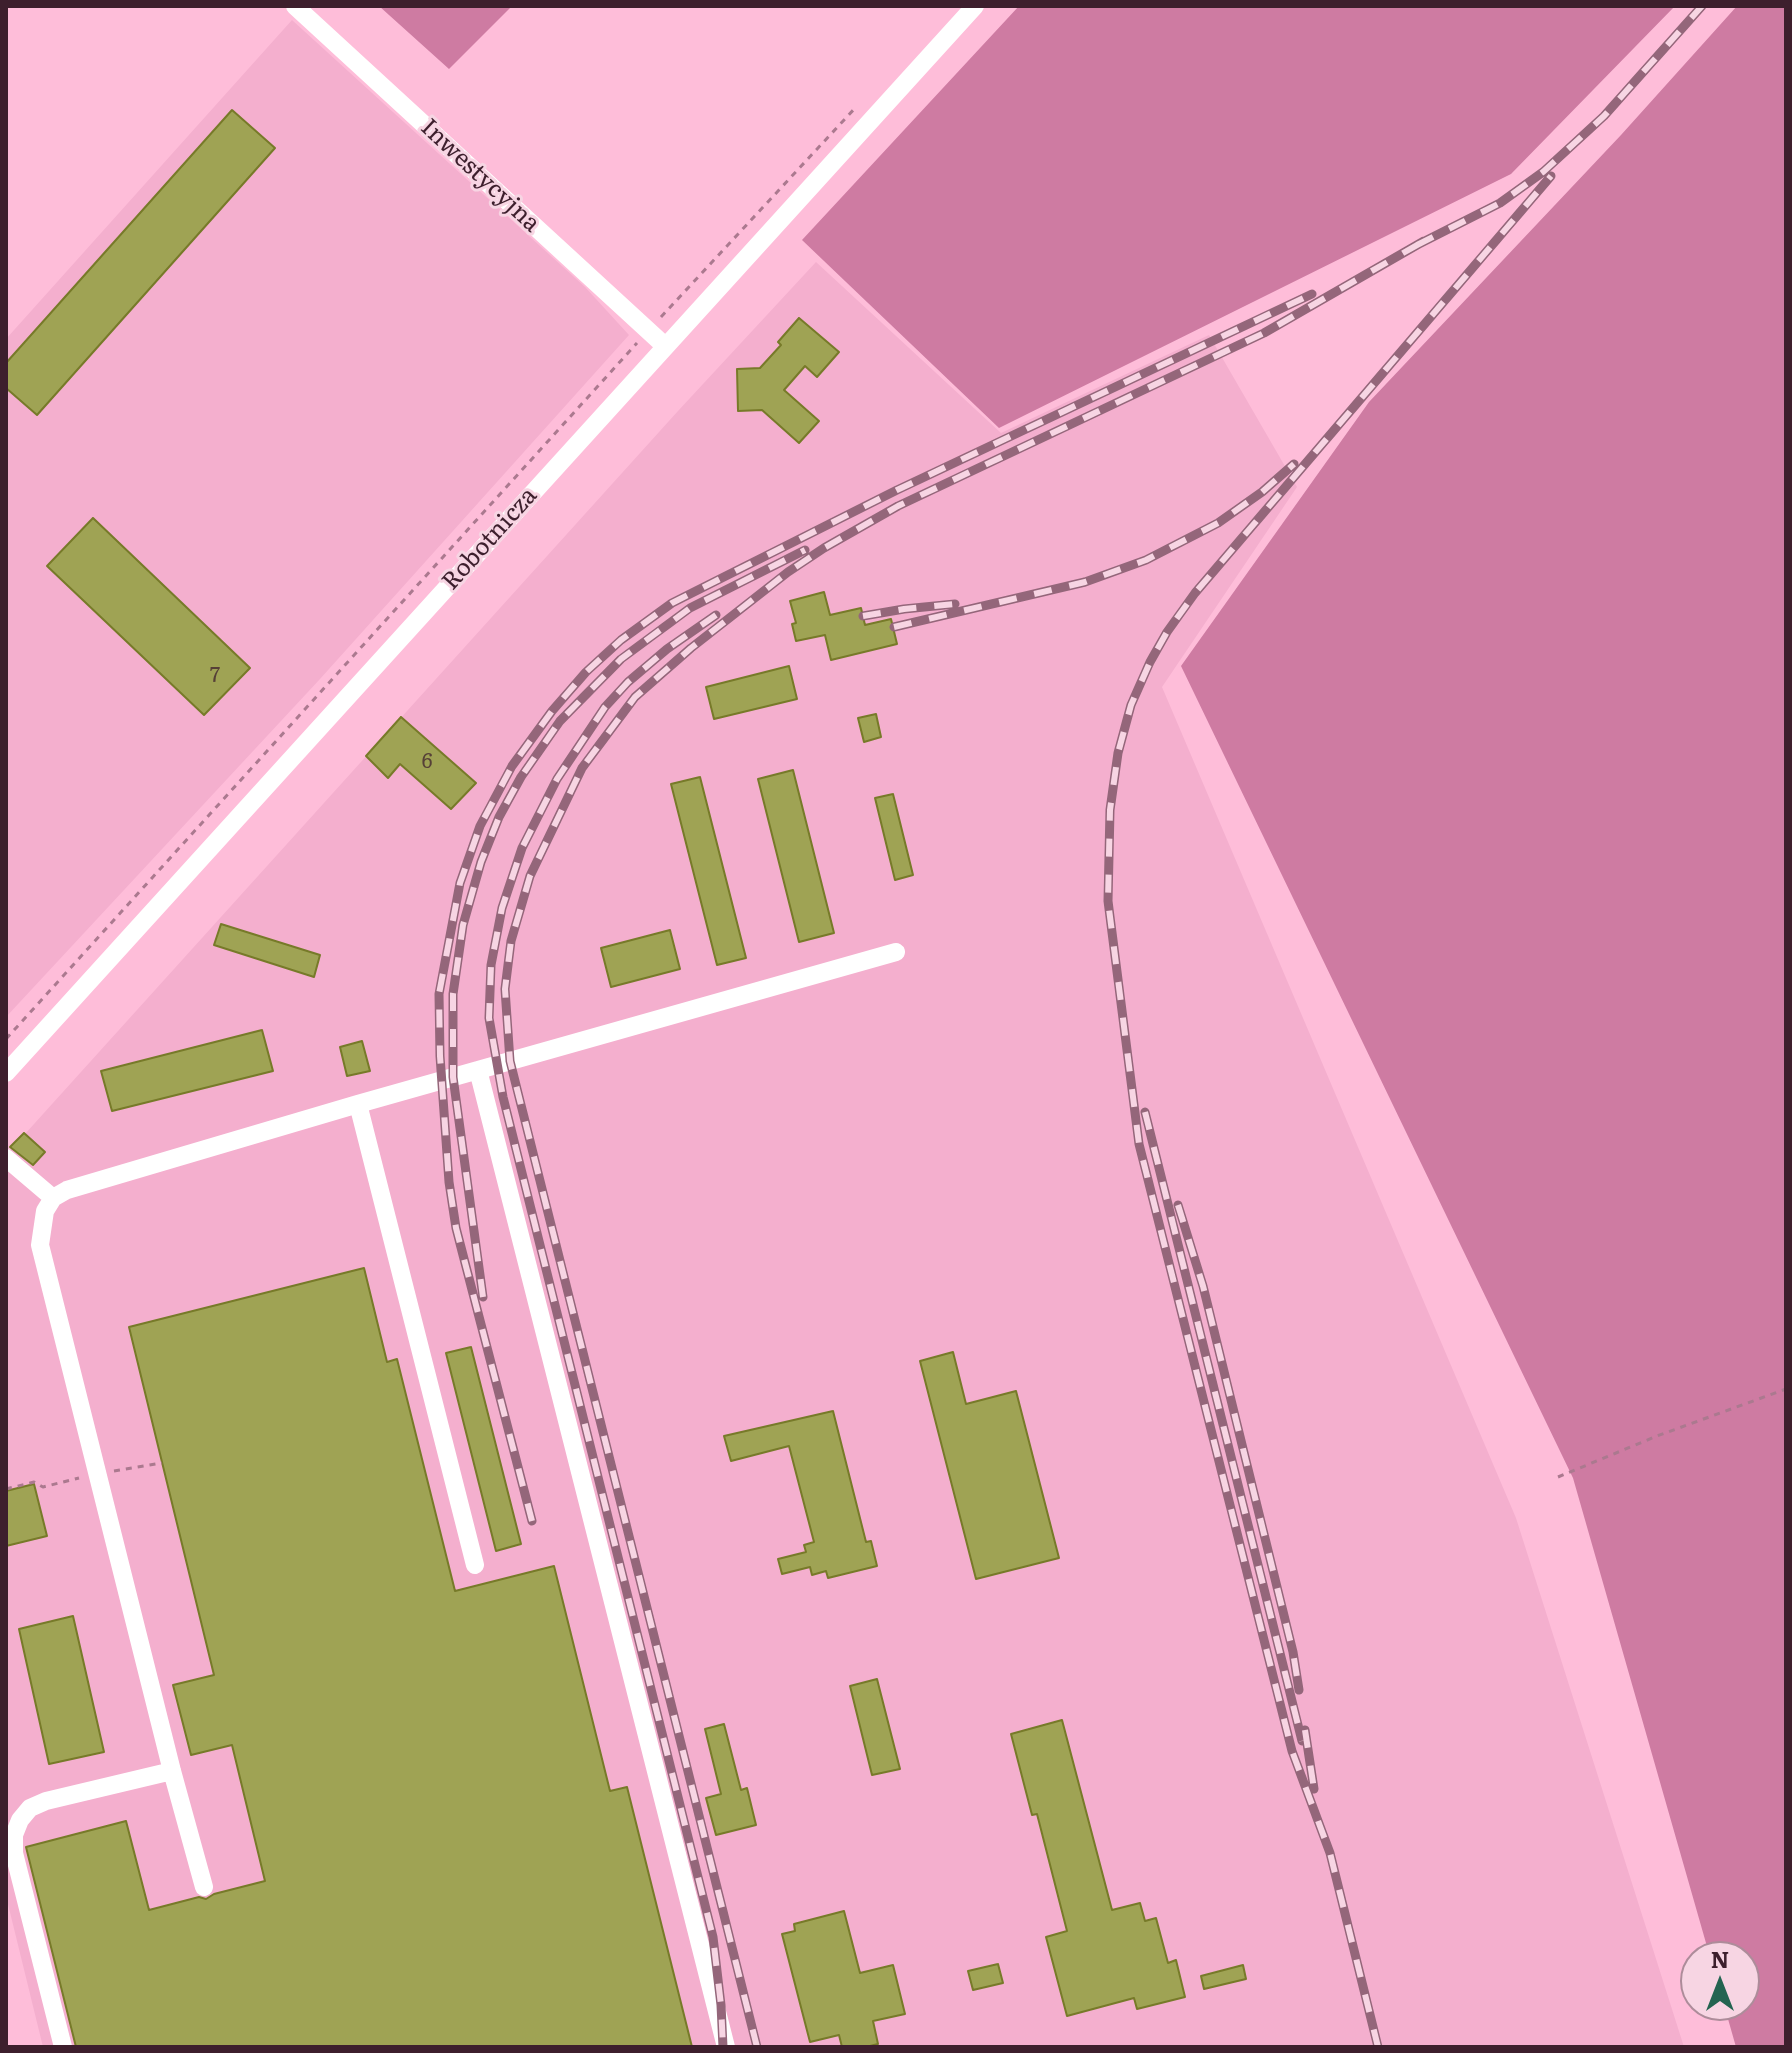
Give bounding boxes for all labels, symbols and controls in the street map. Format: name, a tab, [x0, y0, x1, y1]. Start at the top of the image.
street label: Inwestycyjna	[414, 113, 546, 239]
street label: Robotnicza	[436, 482, 544, 596]
house number: 7	[210, 664, 220, 688]
house number: 6	[422, 750, 432, 774]
north arrow	[1680, 1941, 1760, 2021]
text: N	[1711, 1942, 1729, 1975]

